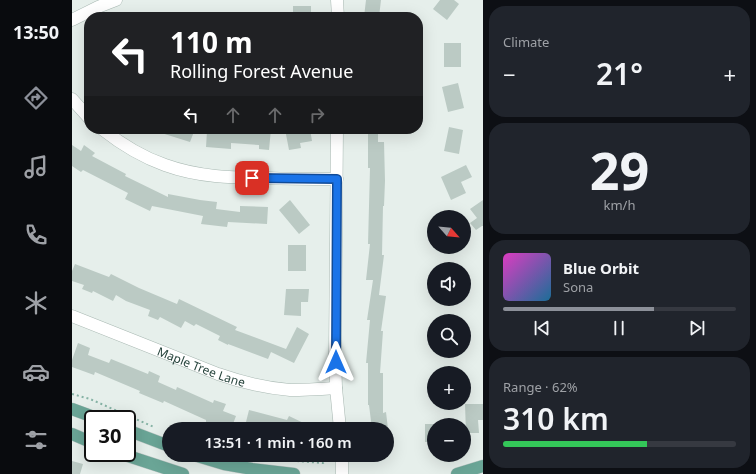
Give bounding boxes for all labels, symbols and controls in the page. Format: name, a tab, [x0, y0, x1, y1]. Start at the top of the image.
text: 13:50	[13, 20, 59, 44]
text: 110 m	[170, 23, 253, 61]
icon: left	[104, 28, 156, 80]
text: Climate	[503, 33, 549, 51]
text: 21°	[596, 53, 643, 94]
text: Rolling Forest Avenue	[170, 59, 353, 83]
text: −	[503, 59, 516, 89]
text: +	[723, 59, 736, 89]
icon: directions	[22, 84, 50, 112]
icon: left	[180, 104, 202, 126]
icon: ahead	[222, 104, 244, 126]
icon: ahead	[264, 104, 286, 126]
icon: right	[306, 104, 328, 126]
text: 29	[590, 134, 649, 205]
icon: music	[22, 153, 50, 181]
pin	[235, 161, 269, 195]
icon: arrive	[241, 167, 263, 189]
text: km/h	[604, 196, 635, 214]
north arrow	[427, 210, 471, 254]
map controls	[427, 210, 471, 462]
icon: phone	[22, 221, 50, 249]
text: Blue Orbit	[563, 258, 639, 278]
button: sound	[427, 262, 471, 306]
text: Sona	[563, 278, 593, 296]
icon: climate	[22, 289, 50, 317]
button: search	[427, 314, 471, 358]
icon: previous	[531, 317, 553, 339]
icon: pause	[608, 317, 630, 339]
icon: next	[686, 317, 708, 339]
position arrow	[315, 341, 357, 383]
street label: Maple Tree Lane	[155, 342, 247, 391]
icon: car	[22, 358, 50, 386]
button: +	[427, 366, 471, 410]
text: Range · 62%	[503, 378, 578, 396]
text: 310 km	[503, 398, 609, 439]
speed limit sign: 30	[84, 410, 136, 462]
button: −	[427, 418, 471, 462]
icon: filters	[22, 426, 50, 454]
text: 13:51 · 1 min · 160 m	[204, 432, 352, 452]

